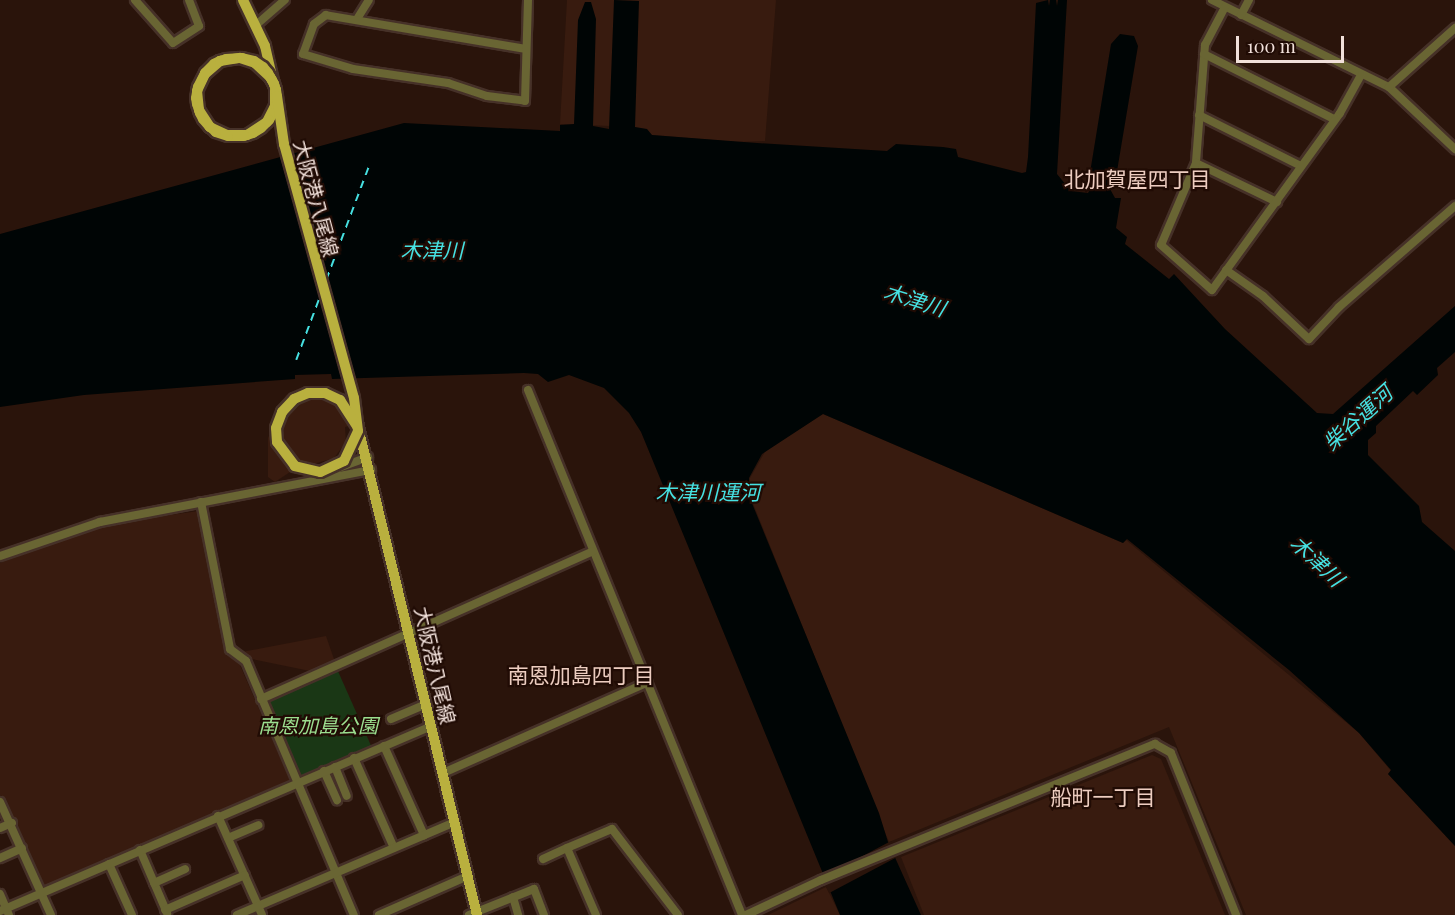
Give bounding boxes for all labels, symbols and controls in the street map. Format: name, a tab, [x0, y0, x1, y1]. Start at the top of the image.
scale bar	[1239, 24, 1347, 62]
text: 100 m	[1247, 34, 1296, 58]
street label: 大阪港八尾線	[290, 137, 344, 259]
district label: 北加賀屋四丁目	[1064, 165, 1210, 191]
water label: 木津川	[401, 236, 463, 262]
water label: 木津川	[881, 278, 949, 320]
water label: 柴谷運河	[1317, 380, 1397, 454]
water label: 木津川運河	[656, 478, 760, 504]
water label: 木津川	[1286, 529, 1350, 591]
street label: 大阪港八尾線	[411, 604, 461, 726]
district label: 南恩加島四丁目	[508, 661, 654, 687]
park label: 南恩加島公園	[258, 712, 378, 736]
district label: 船町一丁目	[1051, 783, 1155, 809]

